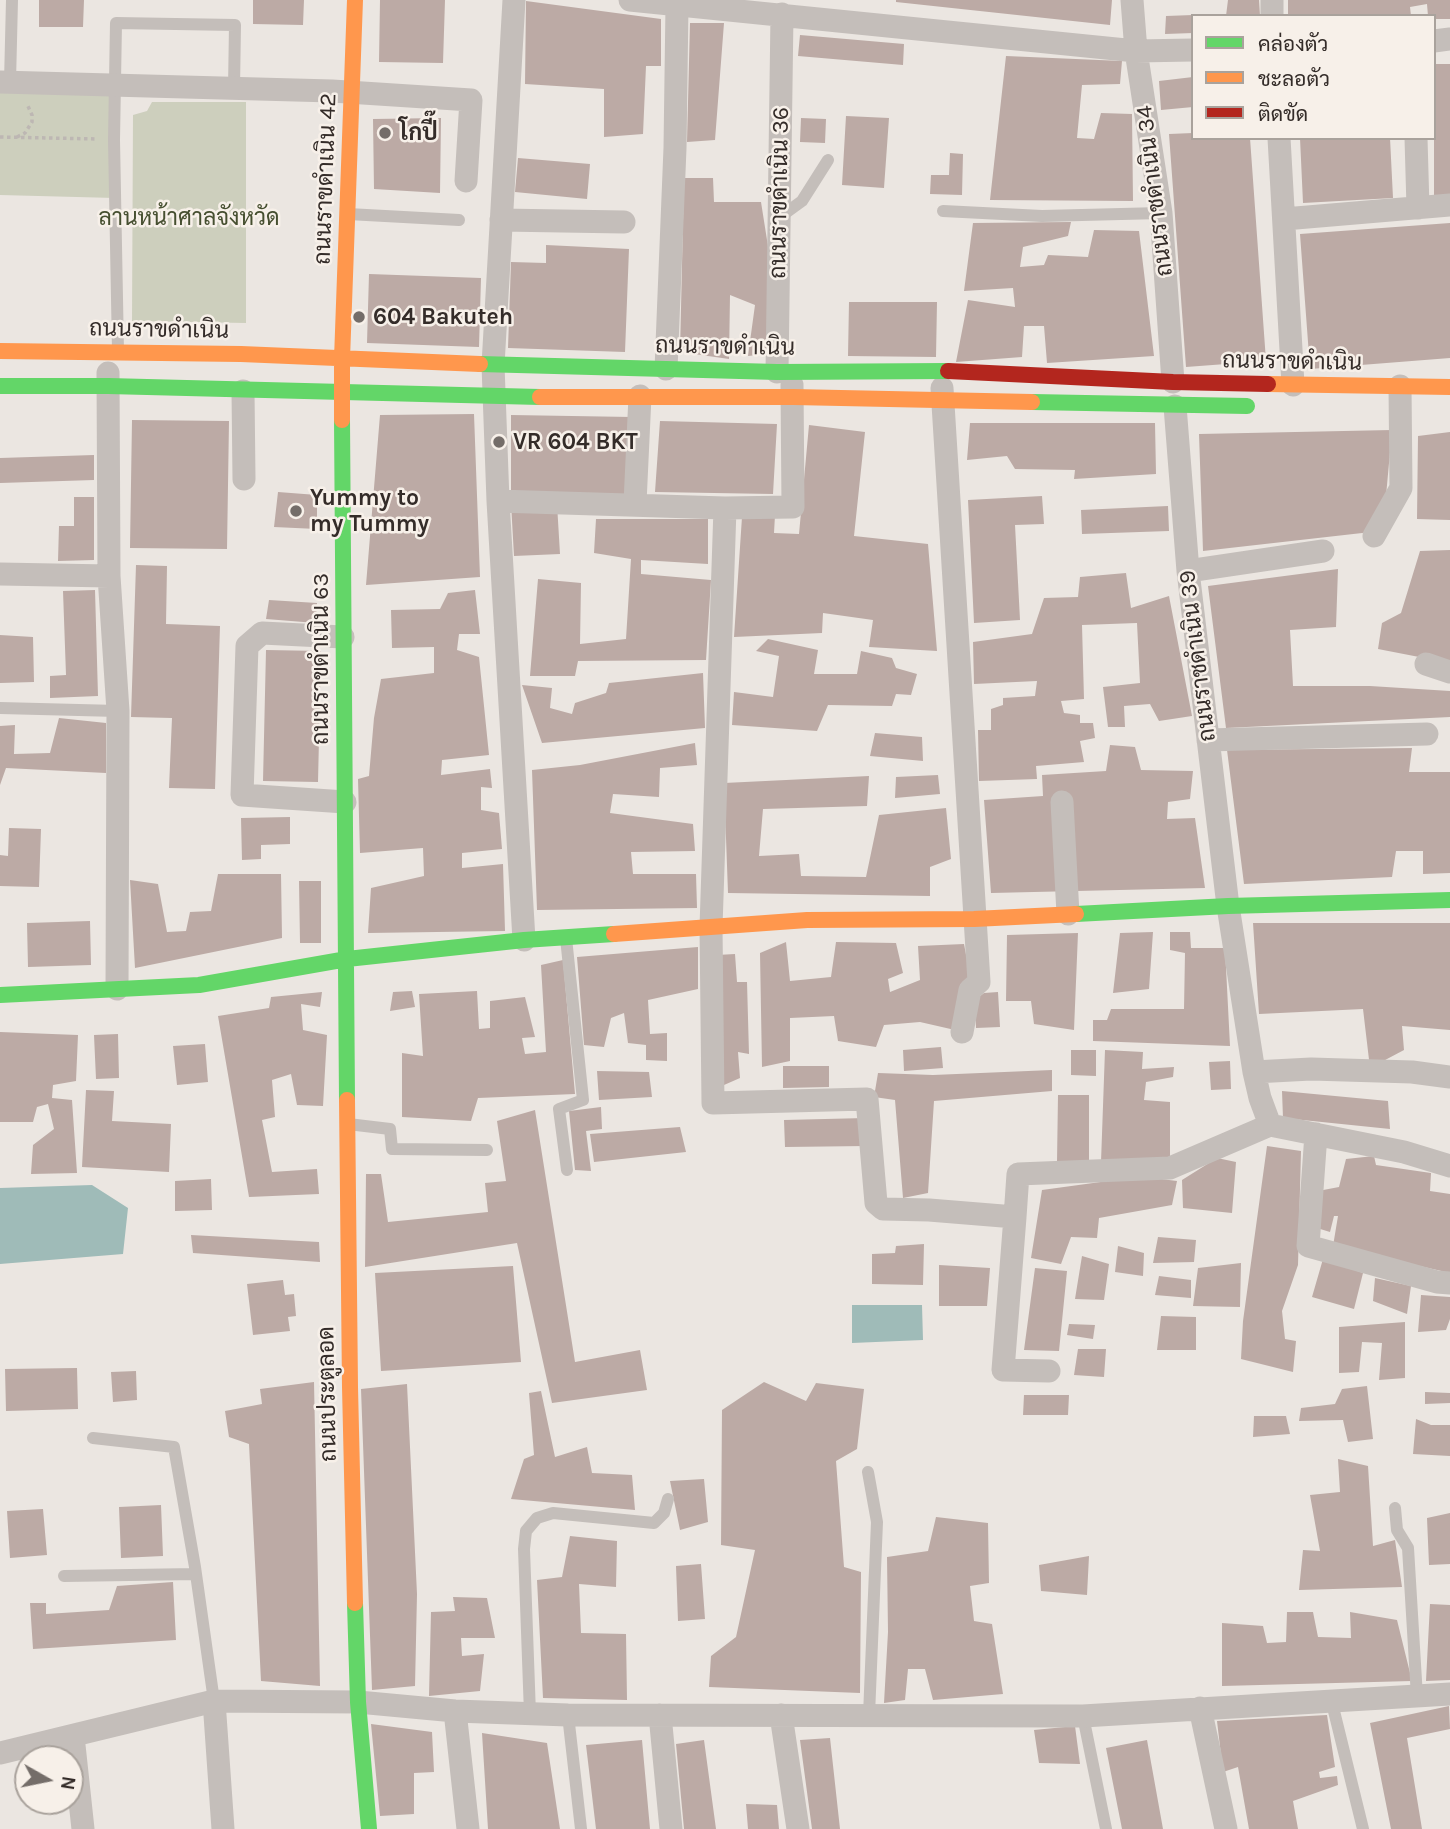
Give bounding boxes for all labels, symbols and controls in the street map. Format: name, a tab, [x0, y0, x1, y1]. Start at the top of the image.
legend	[1191, 14, 1436, 140]
text: คล่องตัว	[1258, 32, 1328, 56]
text: ชะลอตัว	[1258, 67, 1330, 91]
street label: ถนนราขดำเนิน 42	[309, 93, 343, 265]
text: ติดขัด	[1258, 102, 1308, 126]
street label: ถนนราชดำเนิน 34	[1131, 104, 1179, 278]
street label: ถนนราขดำเนิน 36	[765, 107, 795, 279]
place label: โกปี๊	[399, 119, 438, 147]
marker: โกปี๊	[377, 125, 393, 141]
park label: ลานหน้าศาลจังหวัด	[98, 204, 280, 232]
place label: 604 Bakuteh	[373, 303, 513, 331]
marker: 604 Bakuteh	[351, 309, 367, 325]
street label: ถนนราขดำเนิน	[89, 315, 229, 345]
street label: ถนนราขดำเนิน	[655, 332, 795, 362]
street label: ถนนราขดำเนิน	[1222, 347, 1362, 377]
place label: VR 604 BKT	[513, 428, 638, 456]
marker: VR 604 BKT	[491, 434, 507, 450]
place label: Yummy to my Tummy	[310, 484, 429, 538]
marker: Yummy to my Tummy	[288, 503, 304, 519]
street label: ถนนราชดำเนิน 39	[1174, 569, 1222, 743]
street label: ถนนราขดำเนิน 63	[307, 573, 335, 745]
street label: ถนนประตูลอด	[313, 1326, 343, 1462]
north arrow	[14, 1745, 84, 1815]
text: N	[56, 1775, 80, 1791]

